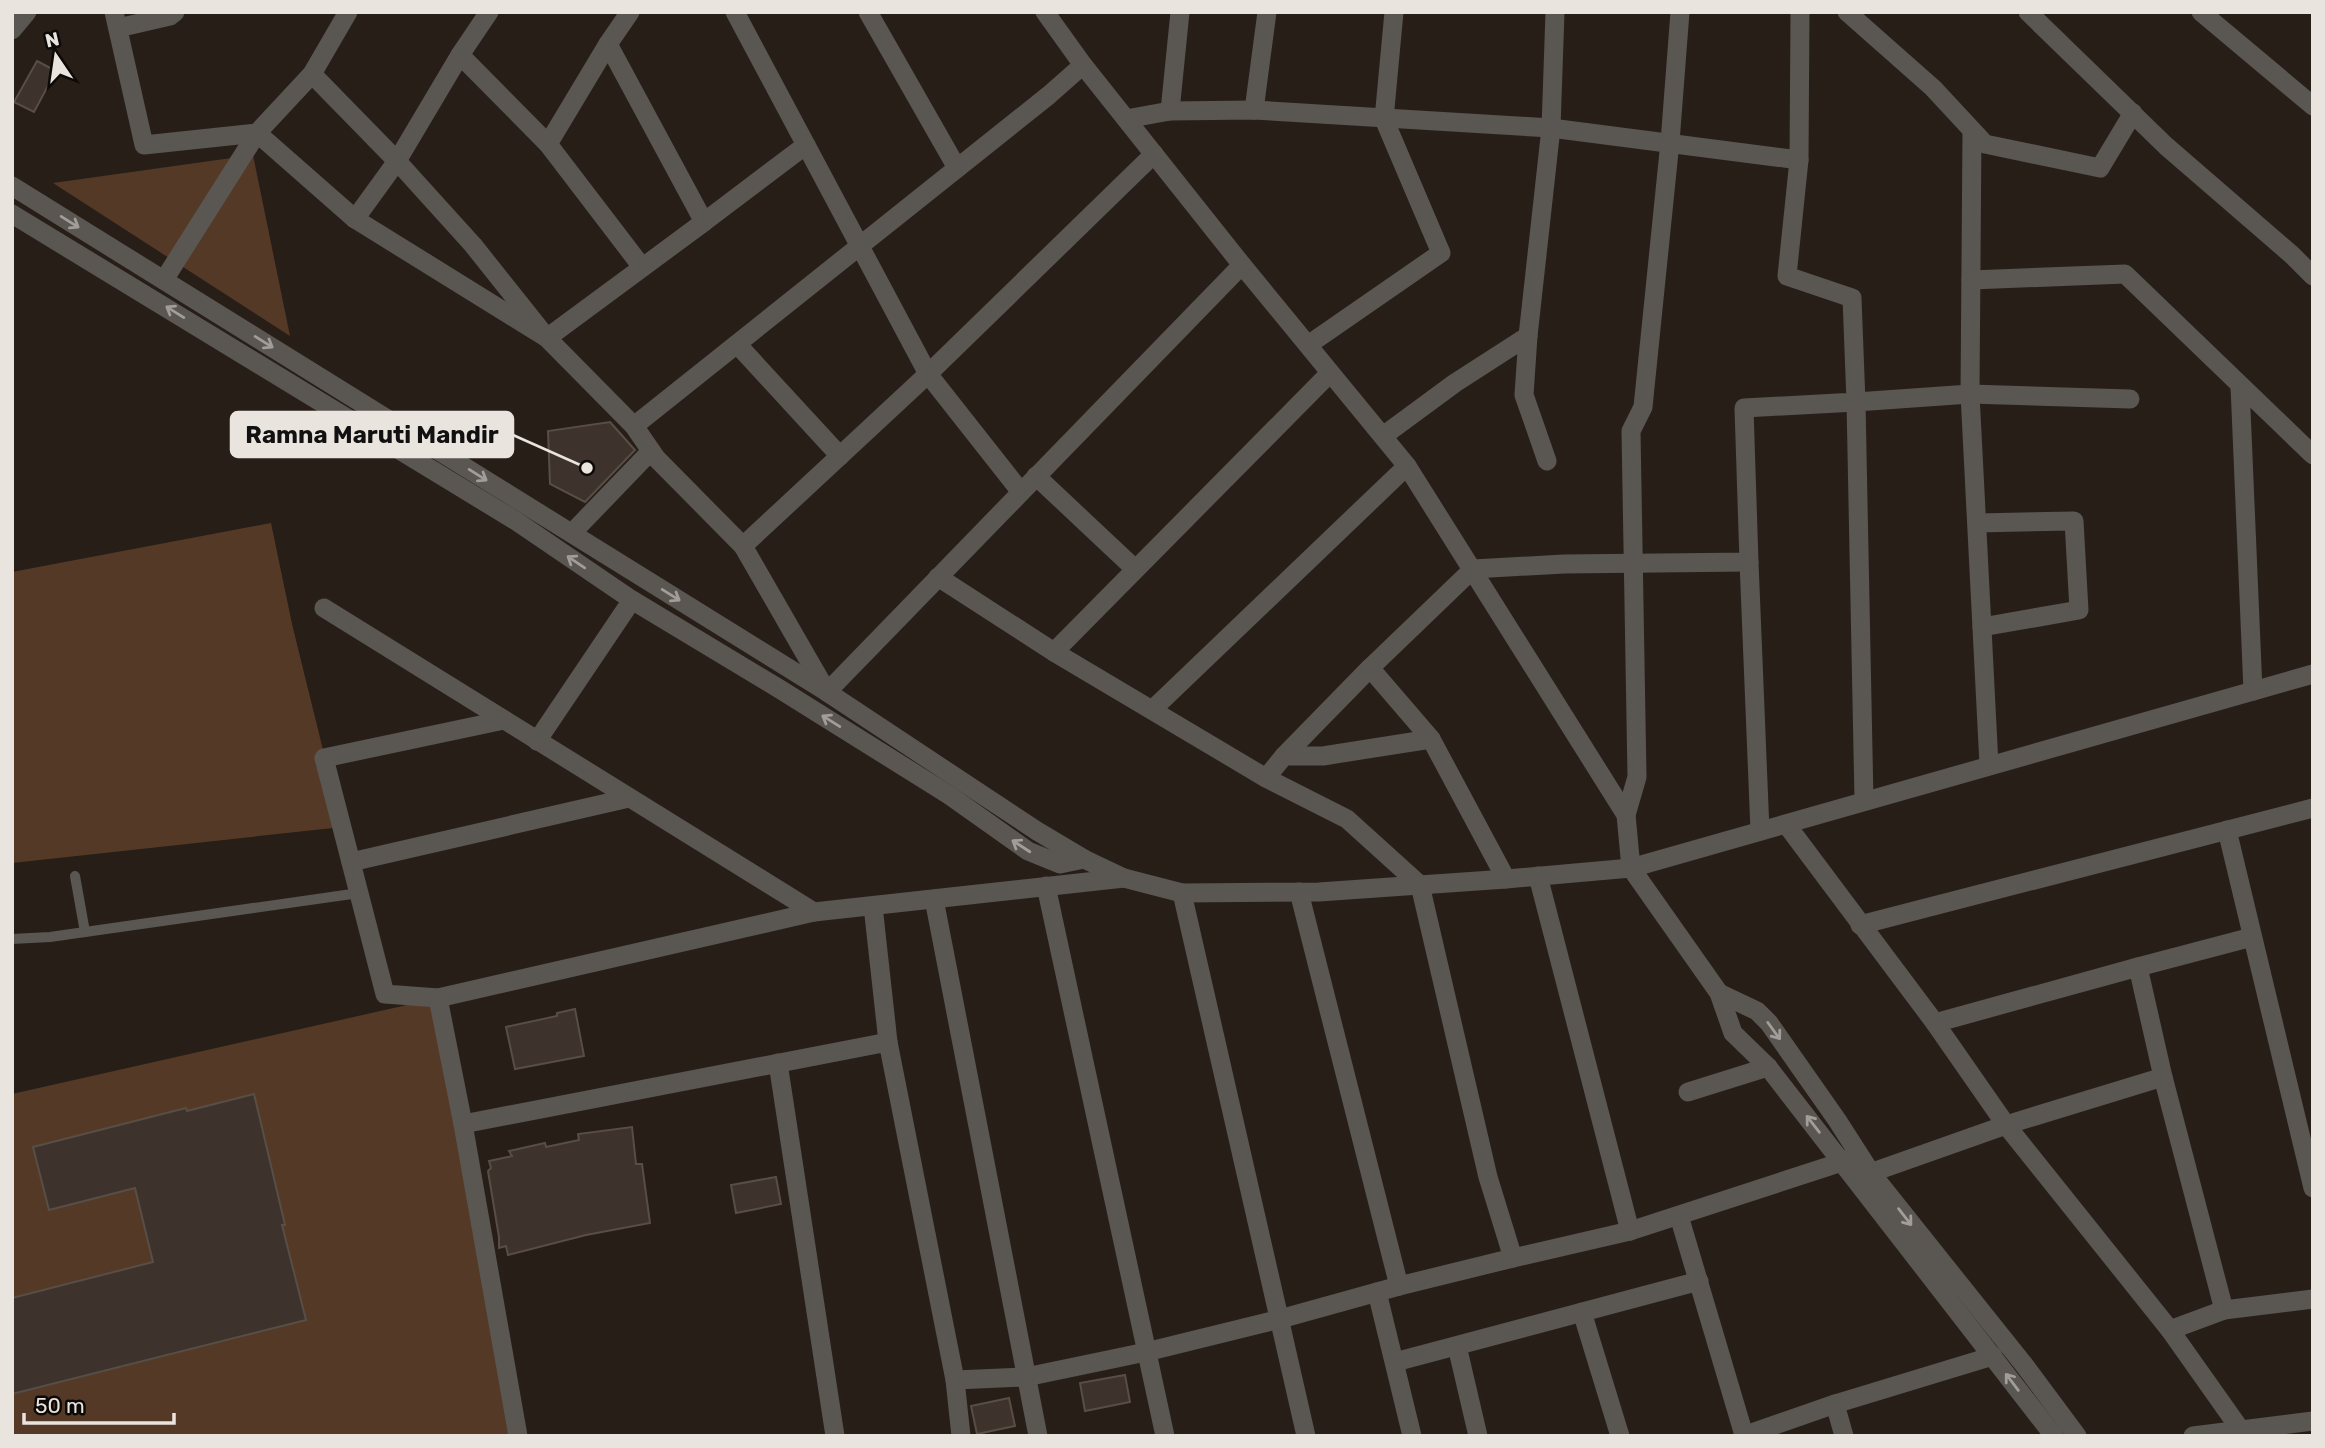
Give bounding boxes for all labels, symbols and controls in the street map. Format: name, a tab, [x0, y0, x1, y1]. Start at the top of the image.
north arrow	[21, 21, 91, 91]
text: N	[43, 27, 62, 53]
one-way arrow	[60, 215, 80, 229]
one-way arrow	[165, 304, 185, 318]
one-way arrow	[253, 335, 273, 349]
callout: Ramna Maruti Mandir	[231, 412, 513, 457]
text: Ramna Maruti Mandir	[245, 421, 499, 449]
one-way arrow	[467, 468, 487, 482]
one-way arrow	[566, 555, 586, 569]
one-way arrow	[660, 588, 680, 602]
one-way arrow	[821, 713, 841, 727]
one-way arrow	[1011, 839, 1031, 853]
one-way arrow	[1767, 1021, 1781, 1040]
one-way arrow	[1805, 1116, 1820, 1134]
one-way arrow	[1897, 1207, 1912, 1225]
one-way arrow	[2005, 1373, 2020, 1391]
scale bar	[24, 1382, 175, 1426]
text: 50 m	[35, 1393, 85, 1418]

